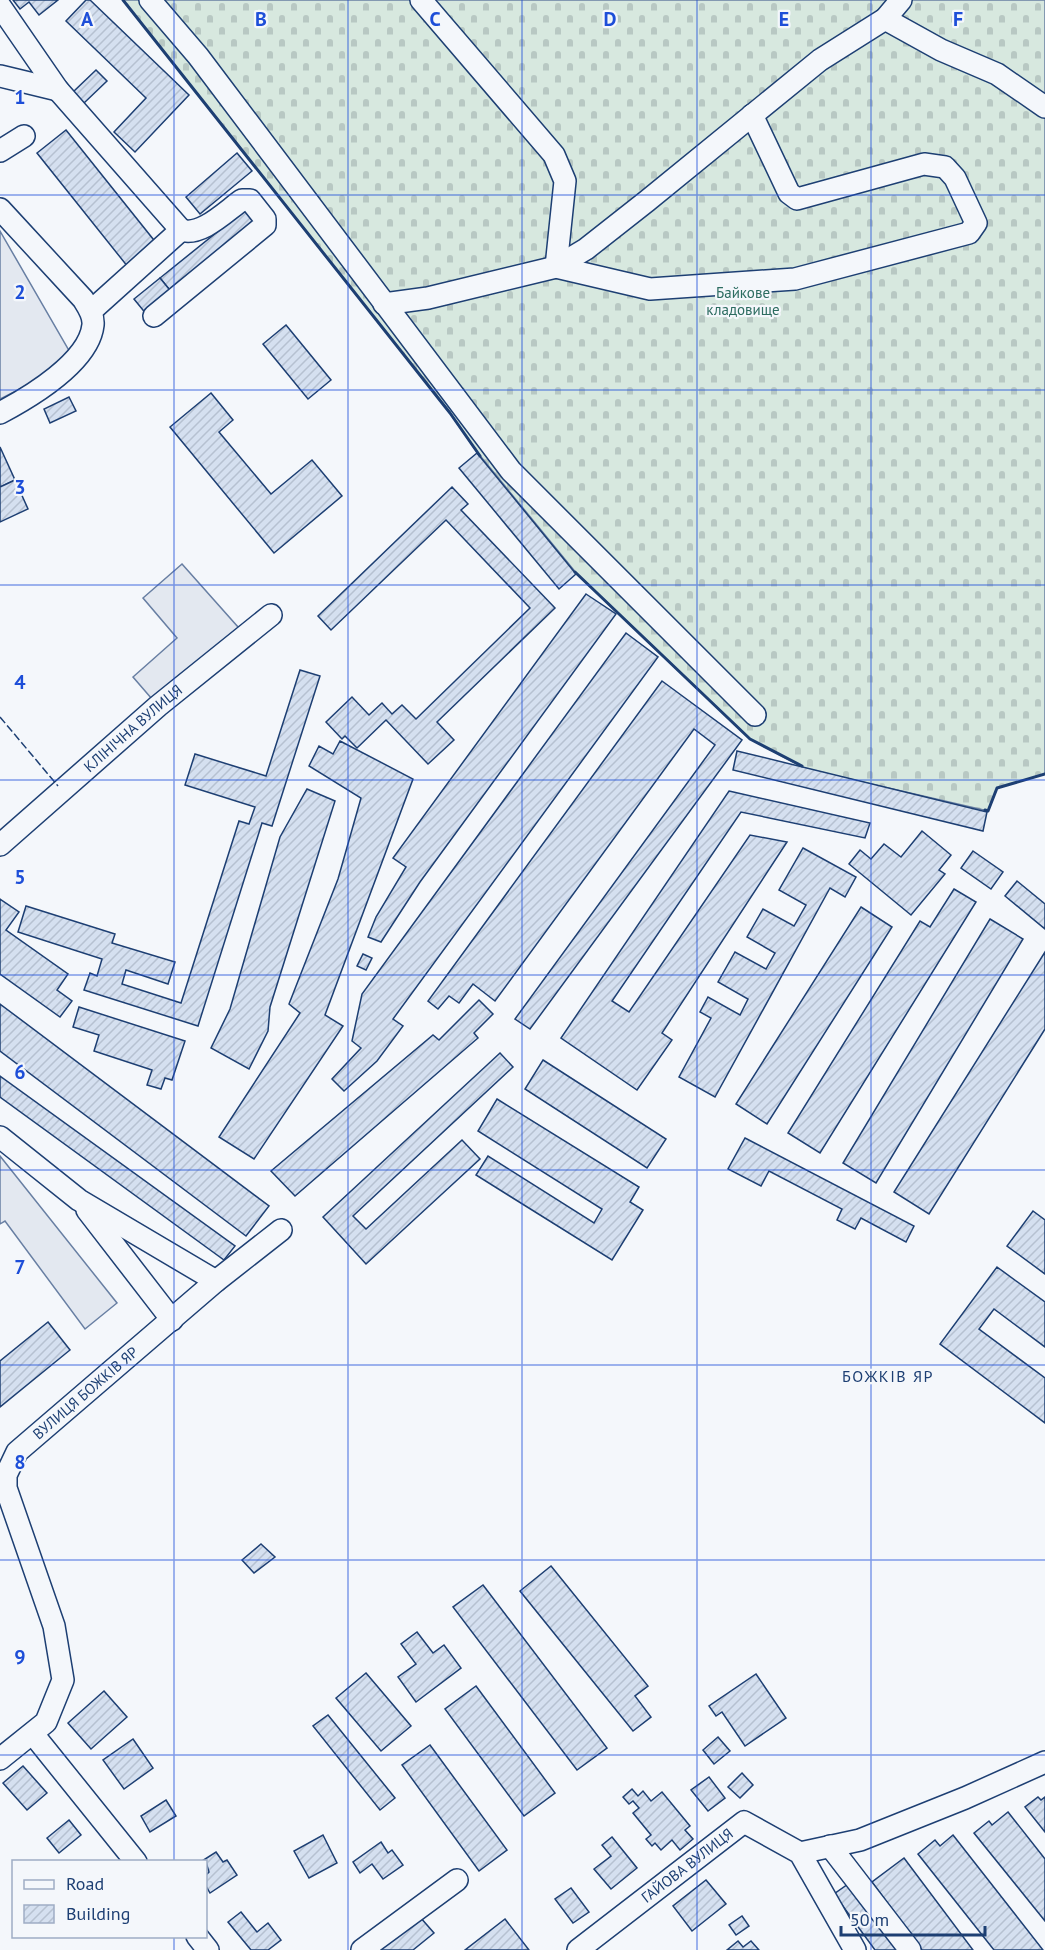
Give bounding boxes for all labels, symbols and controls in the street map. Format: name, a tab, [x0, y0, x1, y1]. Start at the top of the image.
text: A	[81, 6, 94, 32]
text: B	[255, 6, 267, 32]
text: C	[429, 6, 441, 32]
text: D	[604, 6, 617, 32]
text: E	[779, 6, 789, 32]
text: F	[953, 6, 963, 32]
text: 1	[14, 84, 26, 110]
text: 2	[14, 279, 26, 305]
park label: Байкове кладовище	[706, 283, 780, 319]
text: 3	[14, 474, 26, 500]
text: 4	[14, 669, 26, 695]
street label: КЛІНІЧНА ВУЛИЦЯ	[80, 680, 186, 776]
text: 5	[14, 864, 26, 890]
text: 6	[14, 1059, 26, 1085]
text: 7	[14, 1254, 26, 1280]
street label: ВУЛИЦЯ БОЖКІВ ЯР	[29, 1342, 142, 1443]
district label: БОЖКІВ ЯР	[842, 1366, 934, 1386]
text: 8	[14, 1449, 26, 1475]
text: 9	[14, 1644, 26, 1670]
street label: ГАЙОВА ВУЛИЦЯ	[637, 1824, 737, 1907]
legend	[12, 1860, 207, 1938]
text: Road	[66, 1872, 104, 1895]
scale bar	[841, 1899, 985, 1937]
text: Building	[66, 1902, 130, 1925]
text: 50 m	[850, 1908, 889, 1931]

